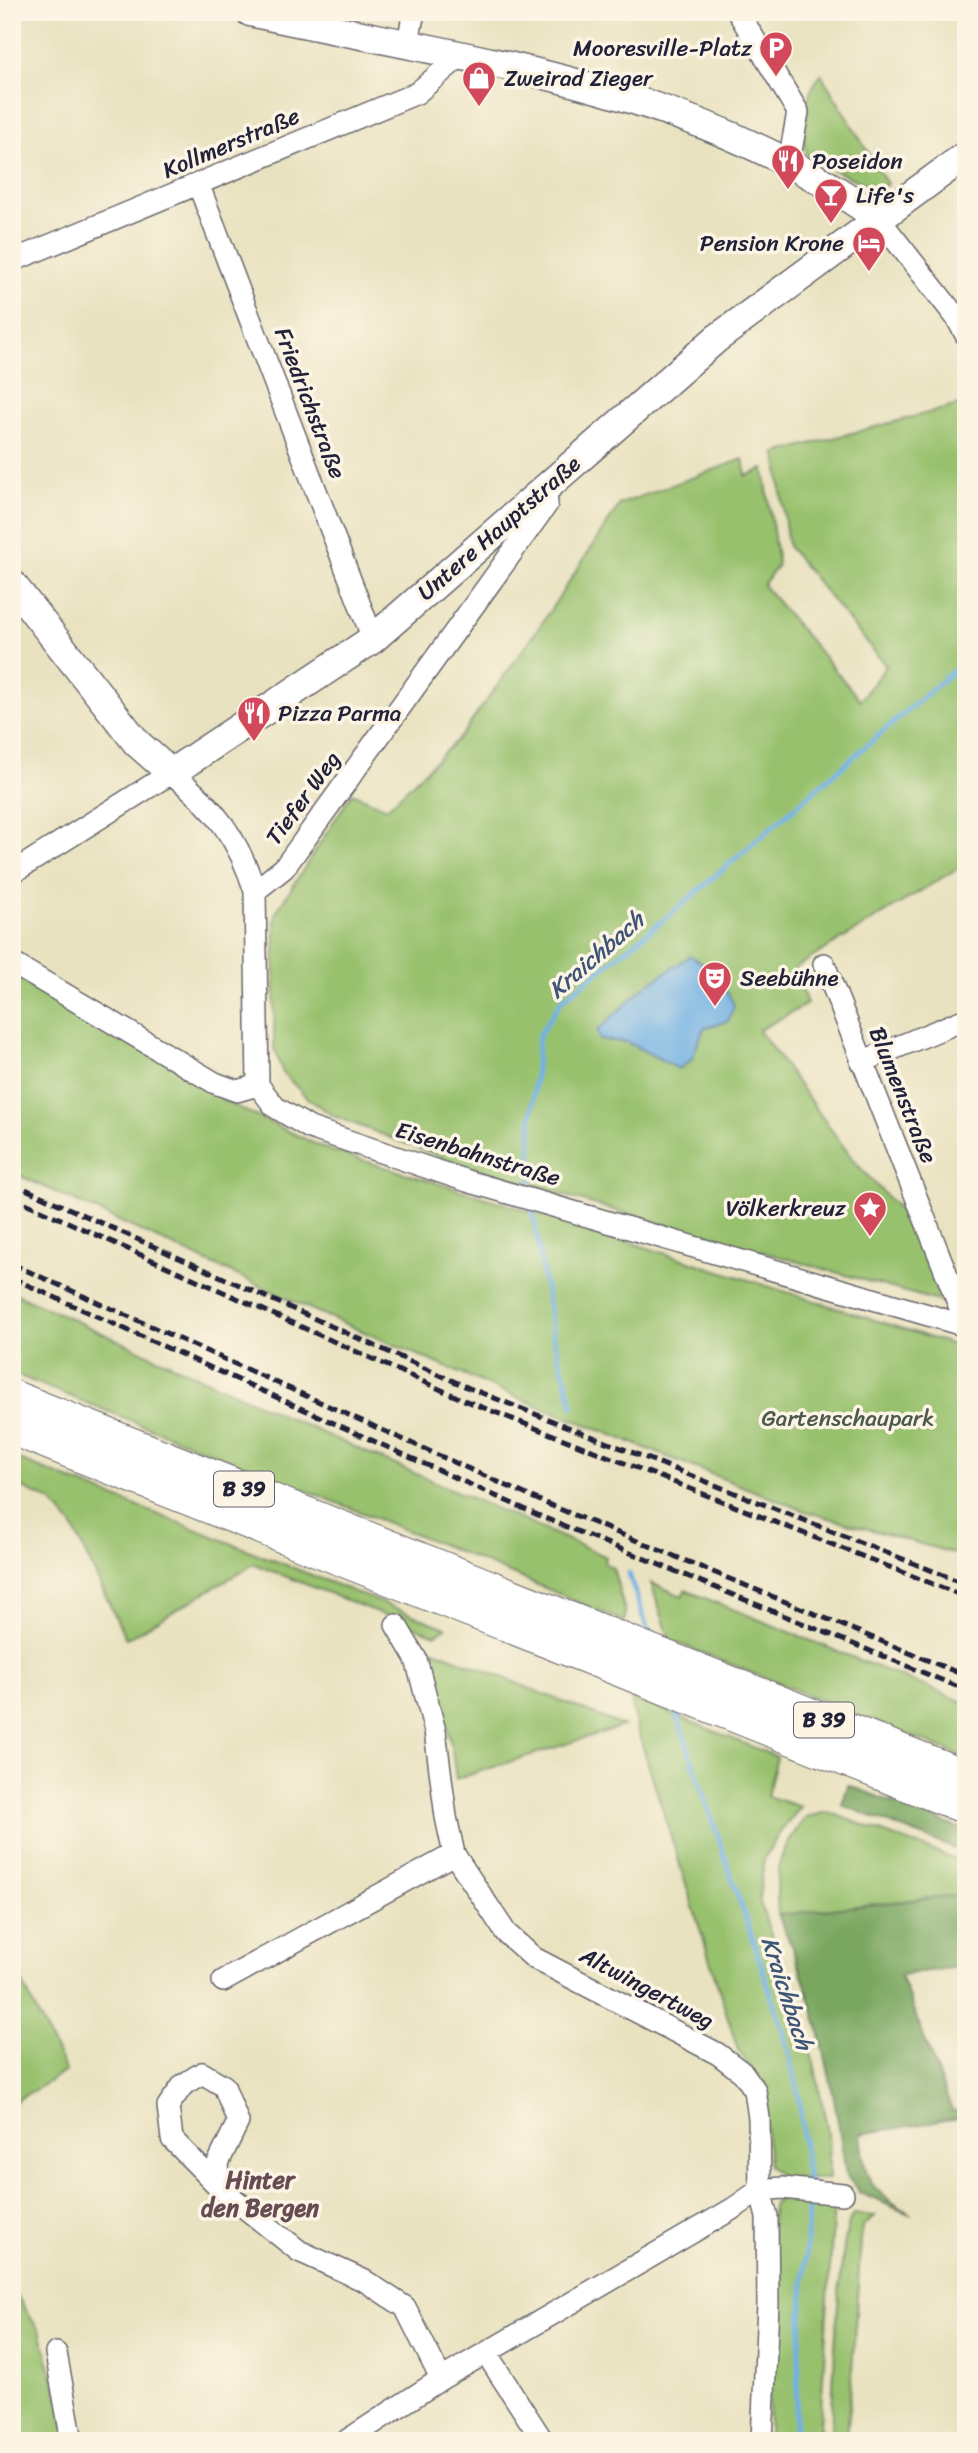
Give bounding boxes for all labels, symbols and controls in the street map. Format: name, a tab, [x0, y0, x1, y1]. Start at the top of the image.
place label: Mooresville-Platz	[573, 28, 753, 69]
parking icon: Mooresville-Platz	[757, 29, 795, 78]
place label: Zweirad Zieger	[504, 58, 654, 99]
shop icon: Zweirad Zieger	[460, 59, 498, 108]
street label: Kollmerstraße	[156, 95, 306, 190]
place label: Poseidon	[812, 141, 903, 182]
restaurant icon: Poseidon	[769, 142, 807, 191]
place label: Life's	[856, 175, 915, 216]
bar icon: Life's	[812, 176, 850, 225]
place label: Pension Krone	[700, 223, 844, 264]
hotel icon: Pension Krone	[850, 224, 888, 273]
street label: Friedrichstraße	[262, 321, 358, 485]
street label: Untere Hauptstraße	[408, 445, 590, 611]
place label: Pizza Parma	[278, 693, 401, 734]
restaurant icon: Pizza Parma	[235, 694, 273, 743]
street label: Tiefer Weg	[254, 742, 352, 854]
water label: Kraichbach	[538, 899, 656, 1009]
place label: Seebühne	[740, 958, 839, 999]
theatre icon: Seebühne	[696, 959, 734, 1008]
street label: Blumenstraße	[857, 1020, 949, 1170]
street label: Eisenbahnstraße	[391, 1109, 566, 1199]
place label: Völkerkreuz	[726, 1188, 846, 1229]
place icon: Völkerkreuz	[851, 1189, 889, 1238]
park label: Gartenschaupark	[762, 1398, 934, 1439]
road number: B 39	[214, 1472, 274, 1506]
road number: B 39	[794, 1702, 854, 1738]
water label: Kraichbach	[749, 1931, 826, 2058]
street label: Altwingertweg	[571, 1935, 722, 2041]
district label: Hinter den Bergen	[201, 2159, 319, 2229]

